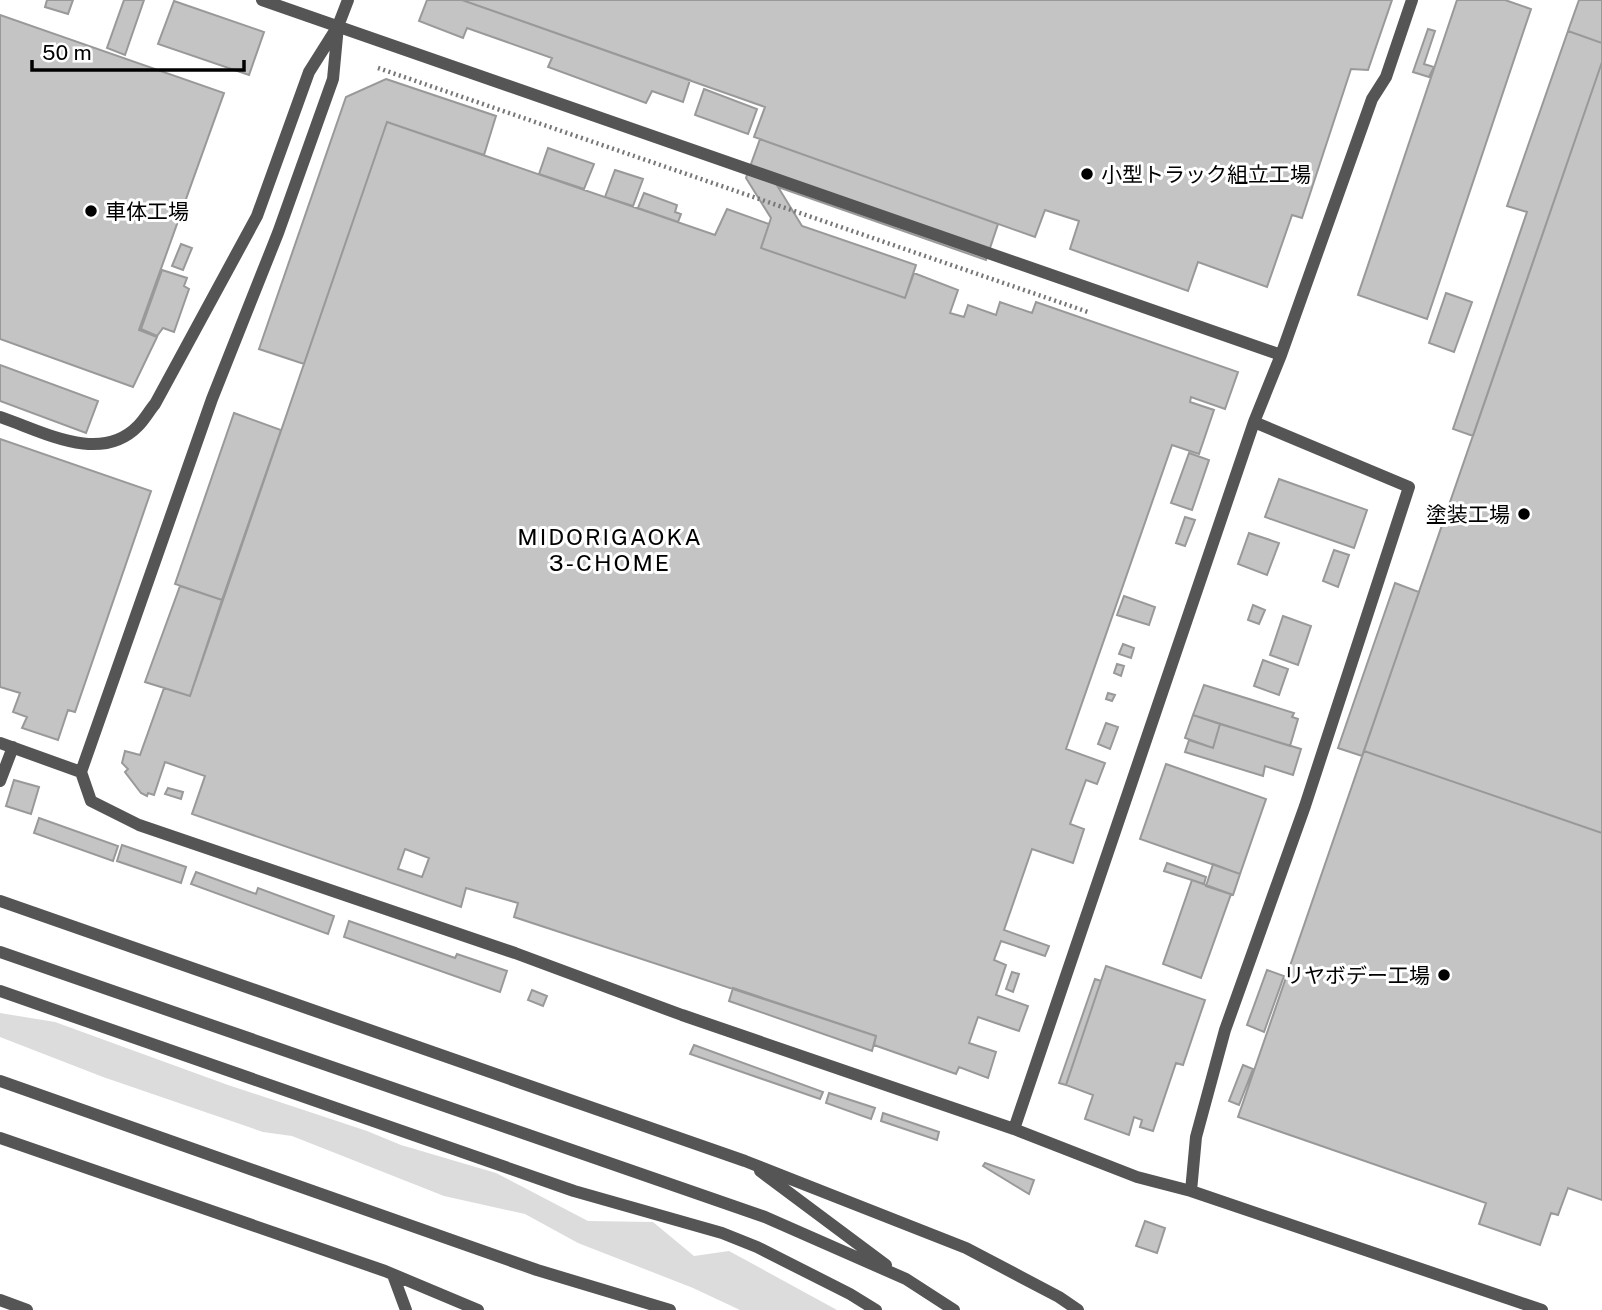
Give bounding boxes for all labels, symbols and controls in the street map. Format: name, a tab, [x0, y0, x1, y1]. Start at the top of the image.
scale bar	[32, 28, 243, 72]
text: 50 m	[42, 40, 92, 65]
place label: 小型トラック組立工場	[1101, 162, 1311, 187]
marker: 小型トラック組立工場	[1079, 166, 1095, 182]
place label: 車体工場	[105, 199, 189, 224]
marker: 車体工場	[83, 203, 99, 219]
place label: 塗装工場	[1426, 502, 1510, 527]
marker: 塗装工場	[1516, 506, 1532, 522]
district label: MIDORIGAOKA 3-CHOME	[517, 523, 703, 576]
place label: リヤボデー工場	[1283, 963, 1430, 988]
marker: リヤボデー工場	[1436, 967, 1452, 983]

